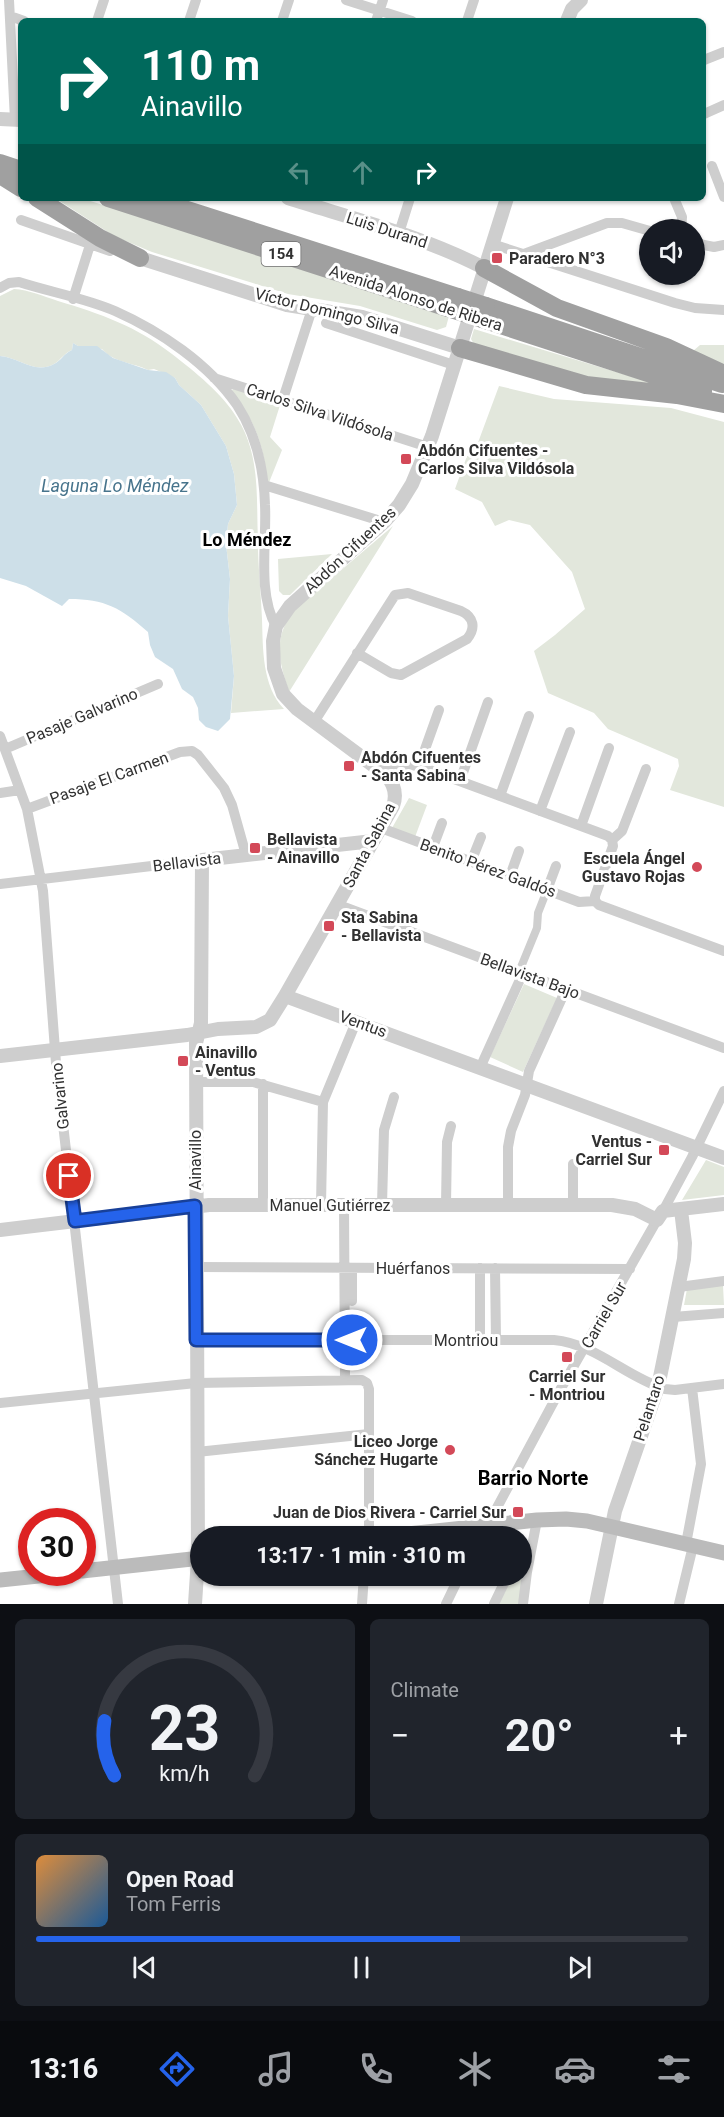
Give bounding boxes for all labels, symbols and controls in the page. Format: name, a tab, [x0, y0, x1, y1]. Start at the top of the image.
text: 110 m	[141, 41, 260, 90]
icon: right	[42, 42, 120, 120]
text: Ainavillo	[141, 91, 243, 123]
icon: left	[283, 156, 316, 189]
icon: ahead	[346, 156, 379, 189]
icon: right	[409, 156, 442, 189]
street label: Luis Durand	[344, 208, 430, 252]
map controls	[639, 219, 705, 285]
button: sound	[639, 219, 705, 285]
road number: 154	[262, 242, 300, 266]
place label: Paradero N°3	[509, 249, 605, 268]
marker: Paradero N°3	[490, 251, 504, 265]
street label: Avenida Alonso de Ribera	[327, 261, 505, 335]
street label: Víctor Domingo Silva	[253, 284, 401, 338]
street label: Carlos Silva Vildósola	[244, 379, 396, 445]
place label: Abdón Cifuentes - Carlos Silva Vildósola	[418, 441, 575, 478]
marker: Abdón Cifuentes - Carlos Silva Vildósola	[399, 452, 413, 466]
water label: Laguna Lo Méndez	[41, 475, 189, 496]
street label: Abdón Cifuentes	[300, 503, 400, 597]
district label: Lo Méndez	[203, 529, 291, 550]
street label: Pasaje Galvarino	[23, 684, 141, 748]
street label: Pasaje El Carmen	[47, 748, 171, 808]
place label: Abdón Cifuentes - Santa Sabina	[361, 748, 481, 785]
marker: Abdón Cifuentes - Santa Sabina	[342, 759, 356, 773]
street label: Santa Sabina	[339, 799, 399, 891]
place label: Bellavista - Ainavillo	[267, 830, 340, 867]
street label: Benito Pérez Galdós	[417, 835, 559, 901]
marker: Bellavista - Ainavillo	[248, 841, 262, 855]
street label: Bellavista	[152, 848, 222, 876]
place label: Escuela Ángel Gustavo Rojas	[582, 849, 685, 886]
marker: Escuela Ángel Gustavo Rojas	[690, 860, 704, 874]
place label: Sta Sabina - Bellavista	[341, 908, 422, 945]
marker: Sta Sabina - Bellavista	[322, 919, 336, 933]
street label: Bellavista Bajo	[478, 949, 582, 1003]
street label: Ventus	[337, 1007, 389, 1041]
place label: Ainavillo - Ventus	[195, 1043, 257, 1080]
marker: Ainavillo - Ventus	[176, 1054, 190, 1068]
street label: Galvarino	[47, 1062, 73, 1130]
street label: Ainavillo	[186, 1130, 205, 1190]
place label: Ventus - Carriel Sur	[575, 1132, 652, 1169]
marker: Ventus - Carriel Sur	[657, 1143, 671, 1157]
pin	[43, 1150, 94, 1201]
icon: arrive	[52, 1159, 85, 1192]
street label: Manuel Gutiérrez	[269, 1196, 391, 1215]
street label: Huérfanos	[376, 1259, 450, 1278]
street label: Carriel Sur	[577, 1278, 631, 1352]
position arrow	[320, 1308, 384, 1372]
street label: Montriou	[434, 1331, 498, 1350]
marker: Carriel Sur - Montriou	[560, 1350, 574, 1364]
place label: Carriel Sur - Montriou	[529, 1367, 605, 1404]
street label: Pelantaro	[629, 1373, 669, 1443]
place label: Liceo Jorge Sánchez Hugarte	[314, 1432, 438, 1469]
marker: Liceo Jorge Sánchez Hugarte	[443, 1443, 457, 1457]
district label: Barrio Norte	[478, 1466, 588, 1490]
place label: Juan de Dios Rivera - Carriel Sur	[273, 1503, 506, 1522]
marker: Juan de Dios Rivera - Carriel Sur	[511, 1505, 525, 1519]
speed limit sign: 30	[18, 1508, 96, 1586]
text: 13:17 · 1 min · 310 m	[256, 1543, 466, 1568]
text: Climate	[391, 1678, 459, 1702]
text: 23	[149, 1692, 221, 1765]
text: 20°	[505, 1709, 574, 1762]
text: −	[391, 1716, 409, 1755]
text: +	[669, 1716, 688, 1755]
text: km/h	[160, 1761, 210, 1786]
text: Open Road	[126, 1867, 234, 1892]
text: Tom Ferris	[126, 1892, 221, 1916]
icon: previous	[128, 1951, 161, 1984]
icon: pause	[345, 1951, 378, 1984]
icon: next	[563, 1951, 596, 1984]
icon: directions	[156, 2048, 198, 2090]
icon: music	[255, 2048, 297, 2090]
icon: phone	[355, 2048, 397, 2090]
icon: climate	[454, 2048, 496, 2090]
icon: car	[554, 2048, 596, 2090]
icon: filters	[653, 2048, 695, 2090]
text: 13:16	[29, 2053, 98, 2085]

